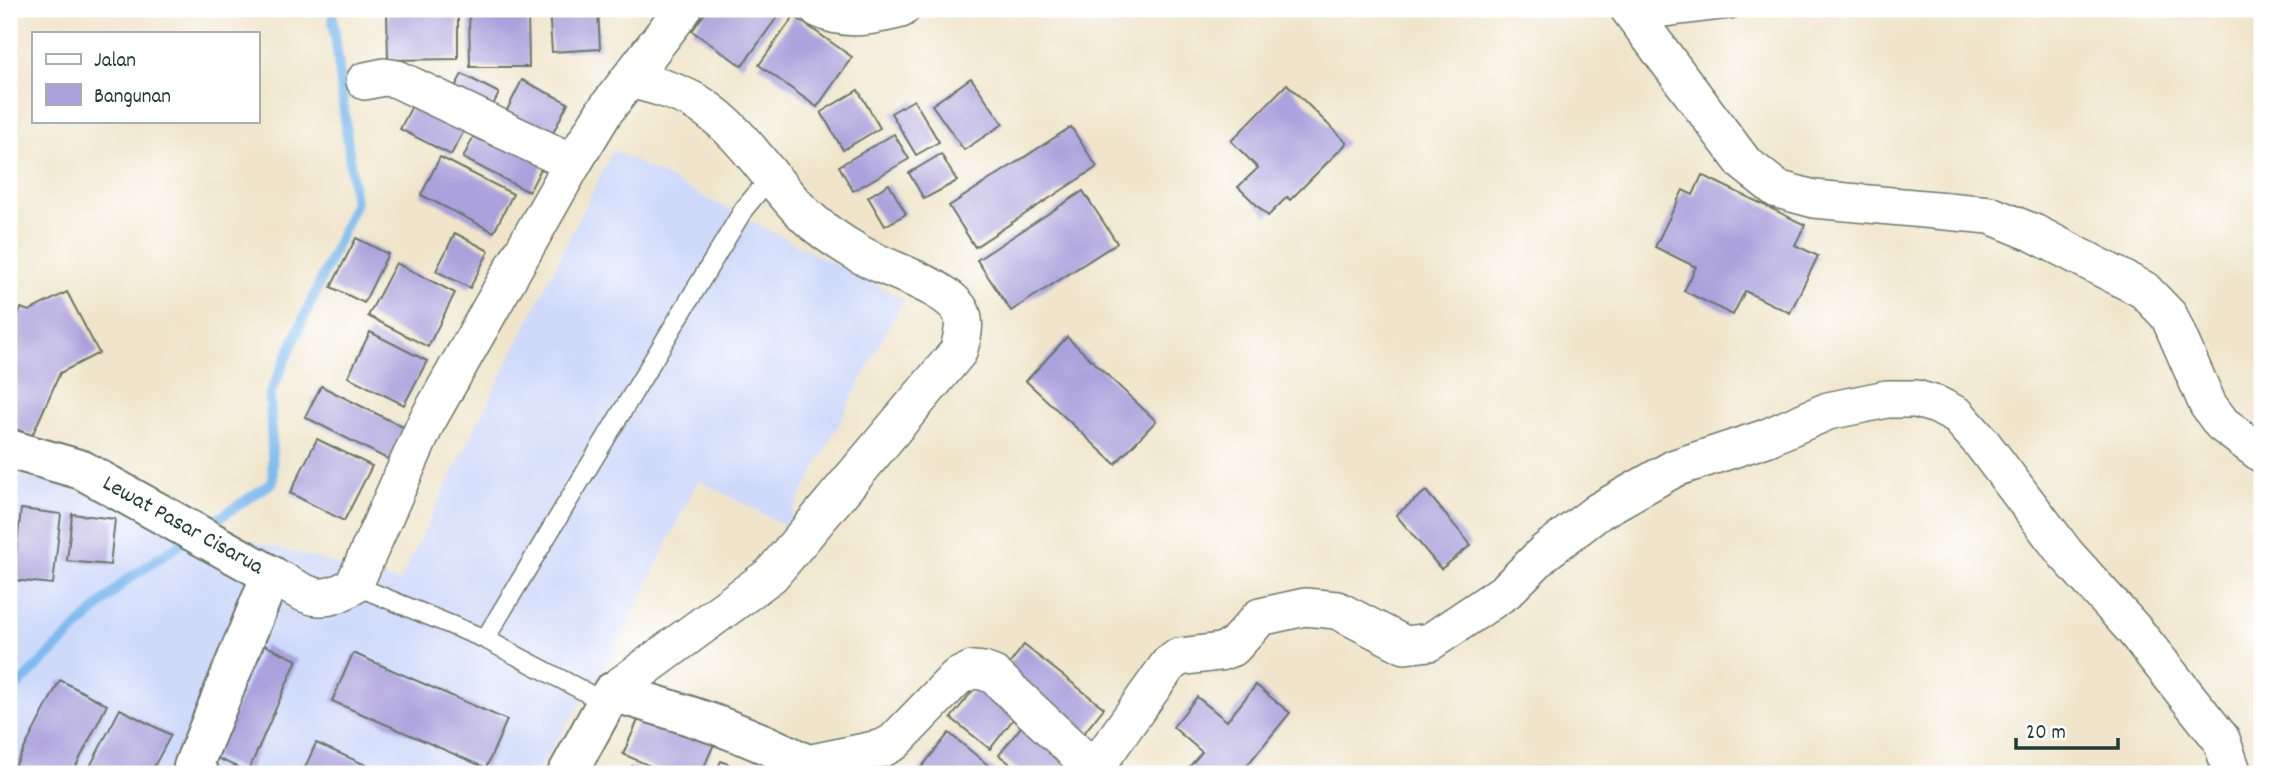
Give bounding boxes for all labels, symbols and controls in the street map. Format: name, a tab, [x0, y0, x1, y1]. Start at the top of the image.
legend	[32, 32, 259, 122]
text: Jalan	[94, 47, 136, 77]
text: Bangunan	[94, 83, 171, 113]
street label: Lewat Pasar Cisarua	[96, 468, 270, 585]
scale bar	[2016, 706, 2117, 750]
text: 20 m	[2026, 719, 2066, 749]

